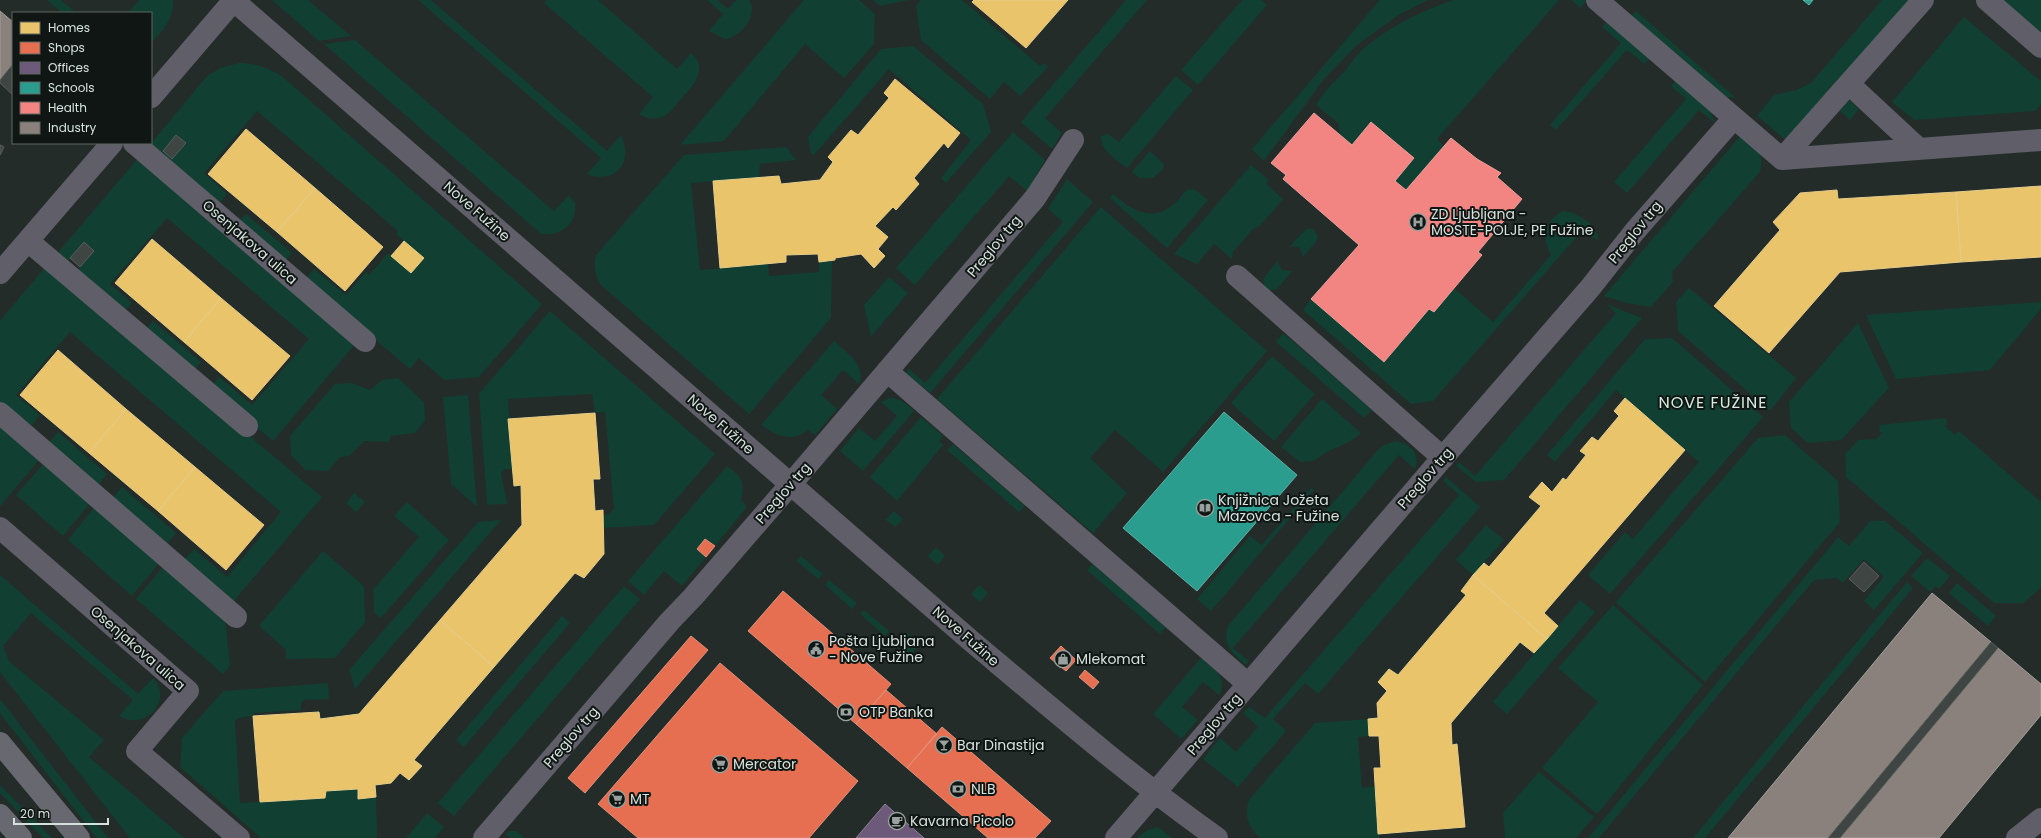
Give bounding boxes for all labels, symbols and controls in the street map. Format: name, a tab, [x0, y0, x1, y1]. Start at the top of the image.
legend	[12, 12, 152, 144]
text: Homes	[48, 19, 90, 36]
text: Shops	[48, 39, 85, 56]
text: Offices	[48, 59, 89, 76]
text: Schools	[48, 79, 95, 96]
text: Health	[48, 99, 87, 116]
text: Industry	[48, 119, 97, 136]
street label: Nove Fužine	[439, 176, 515, 246]
street label: Osenjakova ulica	[198, 195, 302, 289]
street label: Preglov trg	[1604, 196, 1666, 268]
place label: ZD Ljubljana - MOSTE-POLJE, PE Fužine	[1431, 204, 1594, 240]
street label: Preglov trg	[962, 211, 1026, 281]
hospital icon: ZD Ljubljana - MOSTE-POLJE, PE Fužine	[1408, 212, 1428, 232]
street label: Nove Fužine	[683, 389, 759, 459]
district label: NOVE FUŽINE	[1658, 391, 1768, 414]
street label: Preglov trg	[1393, 443, 1457, 513]
street label: Preglov trg	[751, 458, 815, 528]
place label: Knjižnica Jožeta Mazovca - Fužine	[1218, 490, 1340, 526]
library icon: Knjižnica Jožeta Mazovca - Fužine	[1195, 498, 1215, 518]
street label: Osenjakova ulica	[86, 601, 190, 695]
street label: Nove Fužine	[928, 601, 1004, 671]
place label: Pošta Ljubljana - Nove Fužine	[829, 631, 934, 667]
public building icon: Pošta Ljubljana - Nove Fužine	[806, 639, 826, 659]
shop icon: Mlekomat	[1053, 649, 1073, 669]
place label: Mlekomat	[1076, 649, 1145, 669]
street label: Preglov trg	[1182, 689, 1246, 759]
street label: Preglov trg	[539, 702, 603, 772]
bank icon: OTP Banka	[836, 702, 856, 722]
place label: OTP Banka	[859, 702, 933, 722]
bar icon: Bar Dinastija	[934, 735, 954, 755]
place label: Bar Dinastija	[957, 735, 1045, 755]
supermarket icon: Mercator	[710, 754, 730, 774]
place label: Mercator	[733, 754, 796, 774]
bank icon: NLB	[948, 779, 968, 799]
place label: NLB	[971, 779, 995, 799]
supermarket icon: MT	[607, 789, 627, 809]
place label: MT	[630, 789, 650, 809]
scale bar	[14, 800, 108, 826]
text: 20 m	[20, 805, 50, 822]
cafe icon: Kavarna Picolo	[887, 811, 907, 831]
place label: Kavarna Picolo	[910, 811, 1014, 831]

